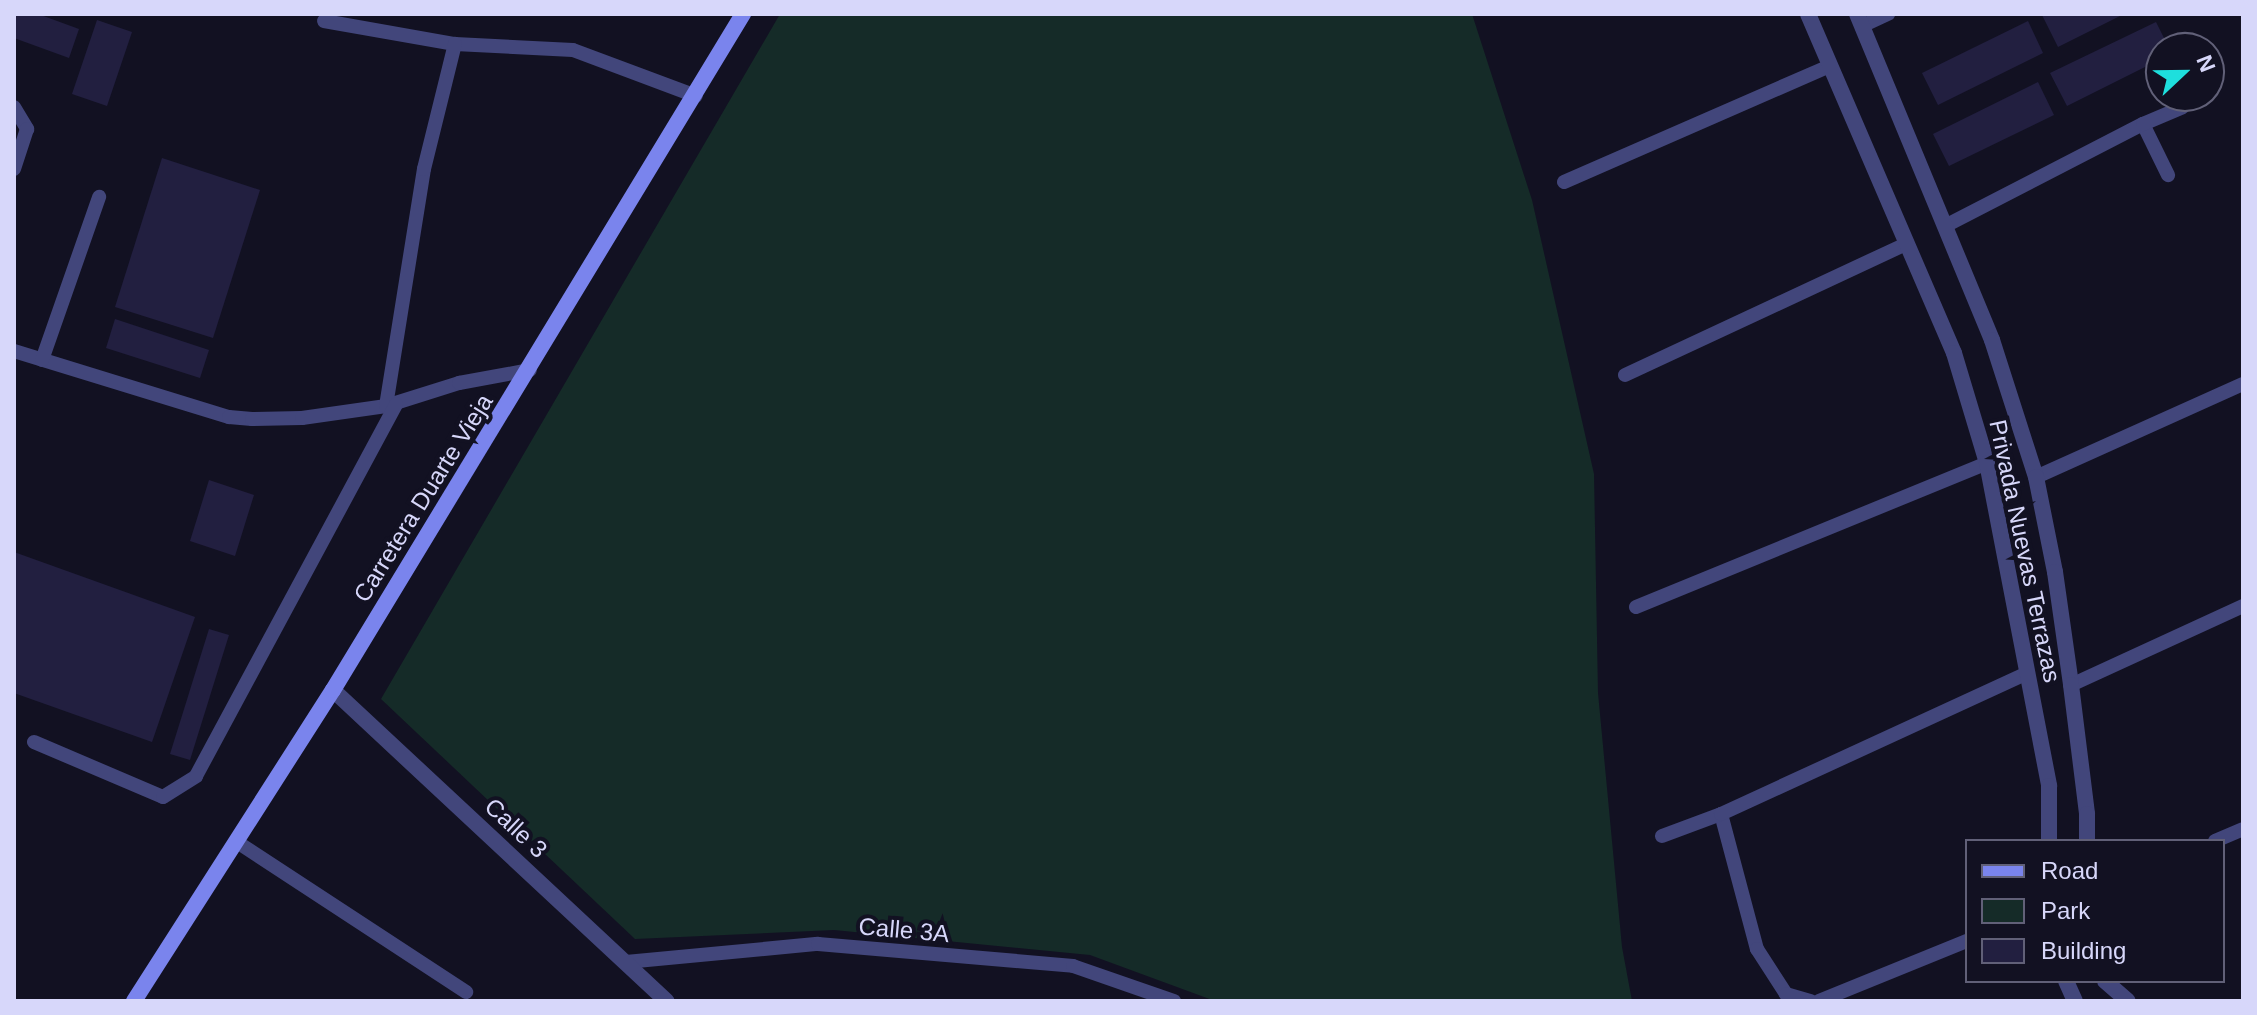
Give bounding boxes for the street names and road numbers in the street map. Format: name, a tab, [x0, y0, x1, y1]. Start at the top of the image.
street label: Carretera Duarte Vieja	[347, 389, 499, 607]
street label: Privada Nuevas Terrazas	[1983, 417, 2067, 685]
street label: Calle 3	[479, 792, 553, 864]
street label: Calle 3A	[858, 912, 950, 948]

